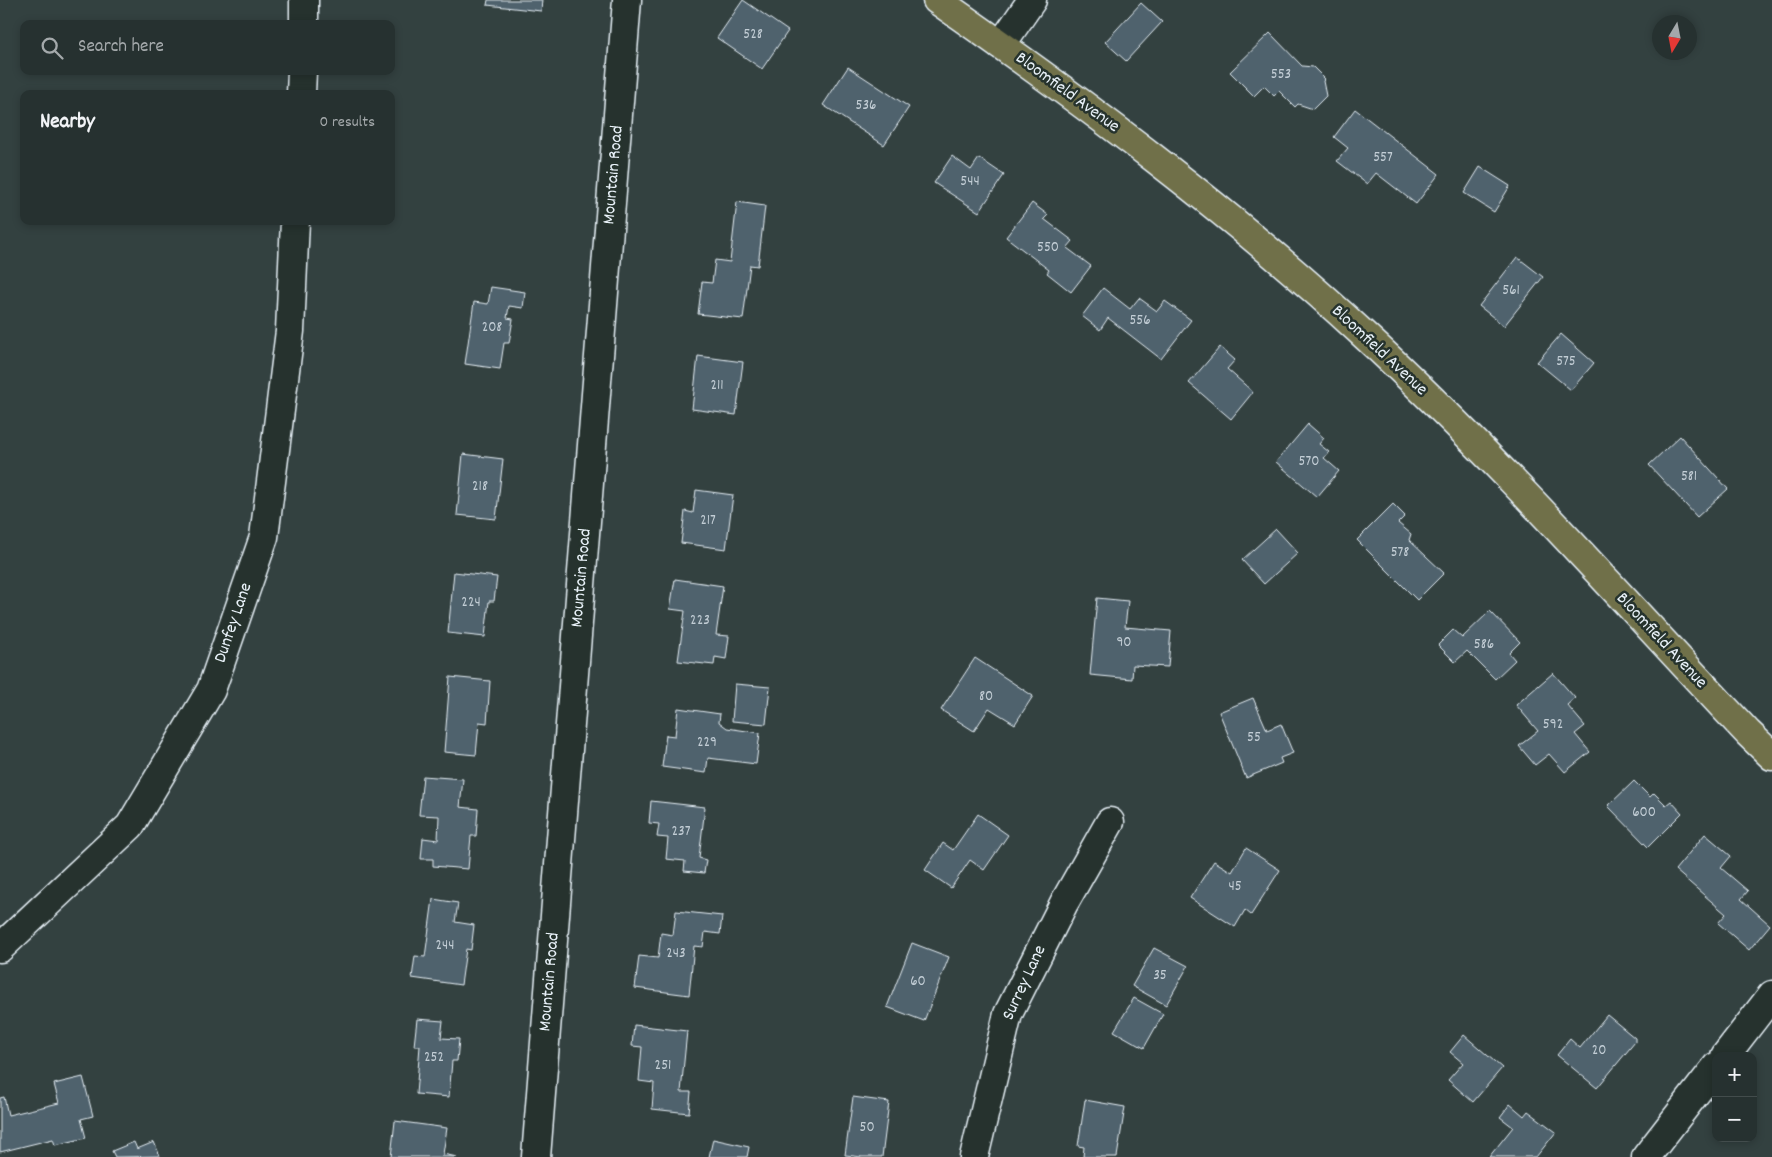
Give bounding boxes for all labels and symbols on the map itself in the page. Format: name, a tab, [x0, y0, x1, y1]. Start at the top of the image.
north arrow	[1652, 15, 1697, 60]
house number: 528	[743, 24, 763, 46]
street label: Bloomfield Avenue	[1010, 47, 1124, 139]
house number: 553	[1271, 64, 1291, 86]
house number: 536	[856, 95, 876, 117]
street label: Mountain Road	[597, 125, 631, 225]
house number: 557	[1373, 147, 1393, 169]
house number: 544	[960, 171, 980, 193]
house number: 550	[1037, 237, 1059, 259]
house number: 561	[1502, 280, 1520, 302]
street label: Bloomfield Avenue	[1325, 300, 1433, 402]
house number: 556	[1129, 310, 1151, 332]
house number: 208	[482, 317, 502, 339]
house number: 575	[1556, 351, 1576, 373]
house number: 211	[710, 375, 724, 397]
house number: 570	[1299, 451, 1319, 473]
house number: 581	[1681, 466, 1697, 488]
house number: 218	[472, 476, 488, 498]
house number: 217	[700, 510, 716, 532]
street label: Mountain Road	[565, 528, 599, 628]
house number: 578	[1391, 542, 1409, 564]
street label: Dunfey Lane	[209, 580, 259, 666]
street label: Bloomfield Avenue	[1610, 587, 1712, 695]
house number: 224	[461, 592, 481, 614]
house number: 223	[690, 610, 710, 632]
house number: 90	[1116, 632, 1132, 654]
house number: 586	[1474, 634, 1494, 656]
house number: 80	[979, 686, 993, 708]
house number: 592	[1543, 714, 1563, 736]
house number: 55	[1247, 727, 1261, 749]
house number: 229	[697, 732, 717, 754]
house number: 600	[1632, 802, 1656, 824]
house number: 237	[672, 821, 691, 843]
house number: 45	[1228, 876, 1242, 898]
street label: Mountain Road	[533, 932, 567, 1032]
house number: 244	[435, 935, 455, 957]
street label: Surrey Lane	[997, 941, 1053, 1025]
house number: 243	[666, 943, 686, 965]
house number: 35	[1153, 965, 1167, 987]
house number: 60	[910, 971, 926, 993]
house number: 20	[1592, 1040, 1606, 1062]
house number: 252	[424, 1047, 444, 1069]
house number: 251	[655, 1055, 671, 1077]
house number: 50	[859, 1117, 875, 1139]

